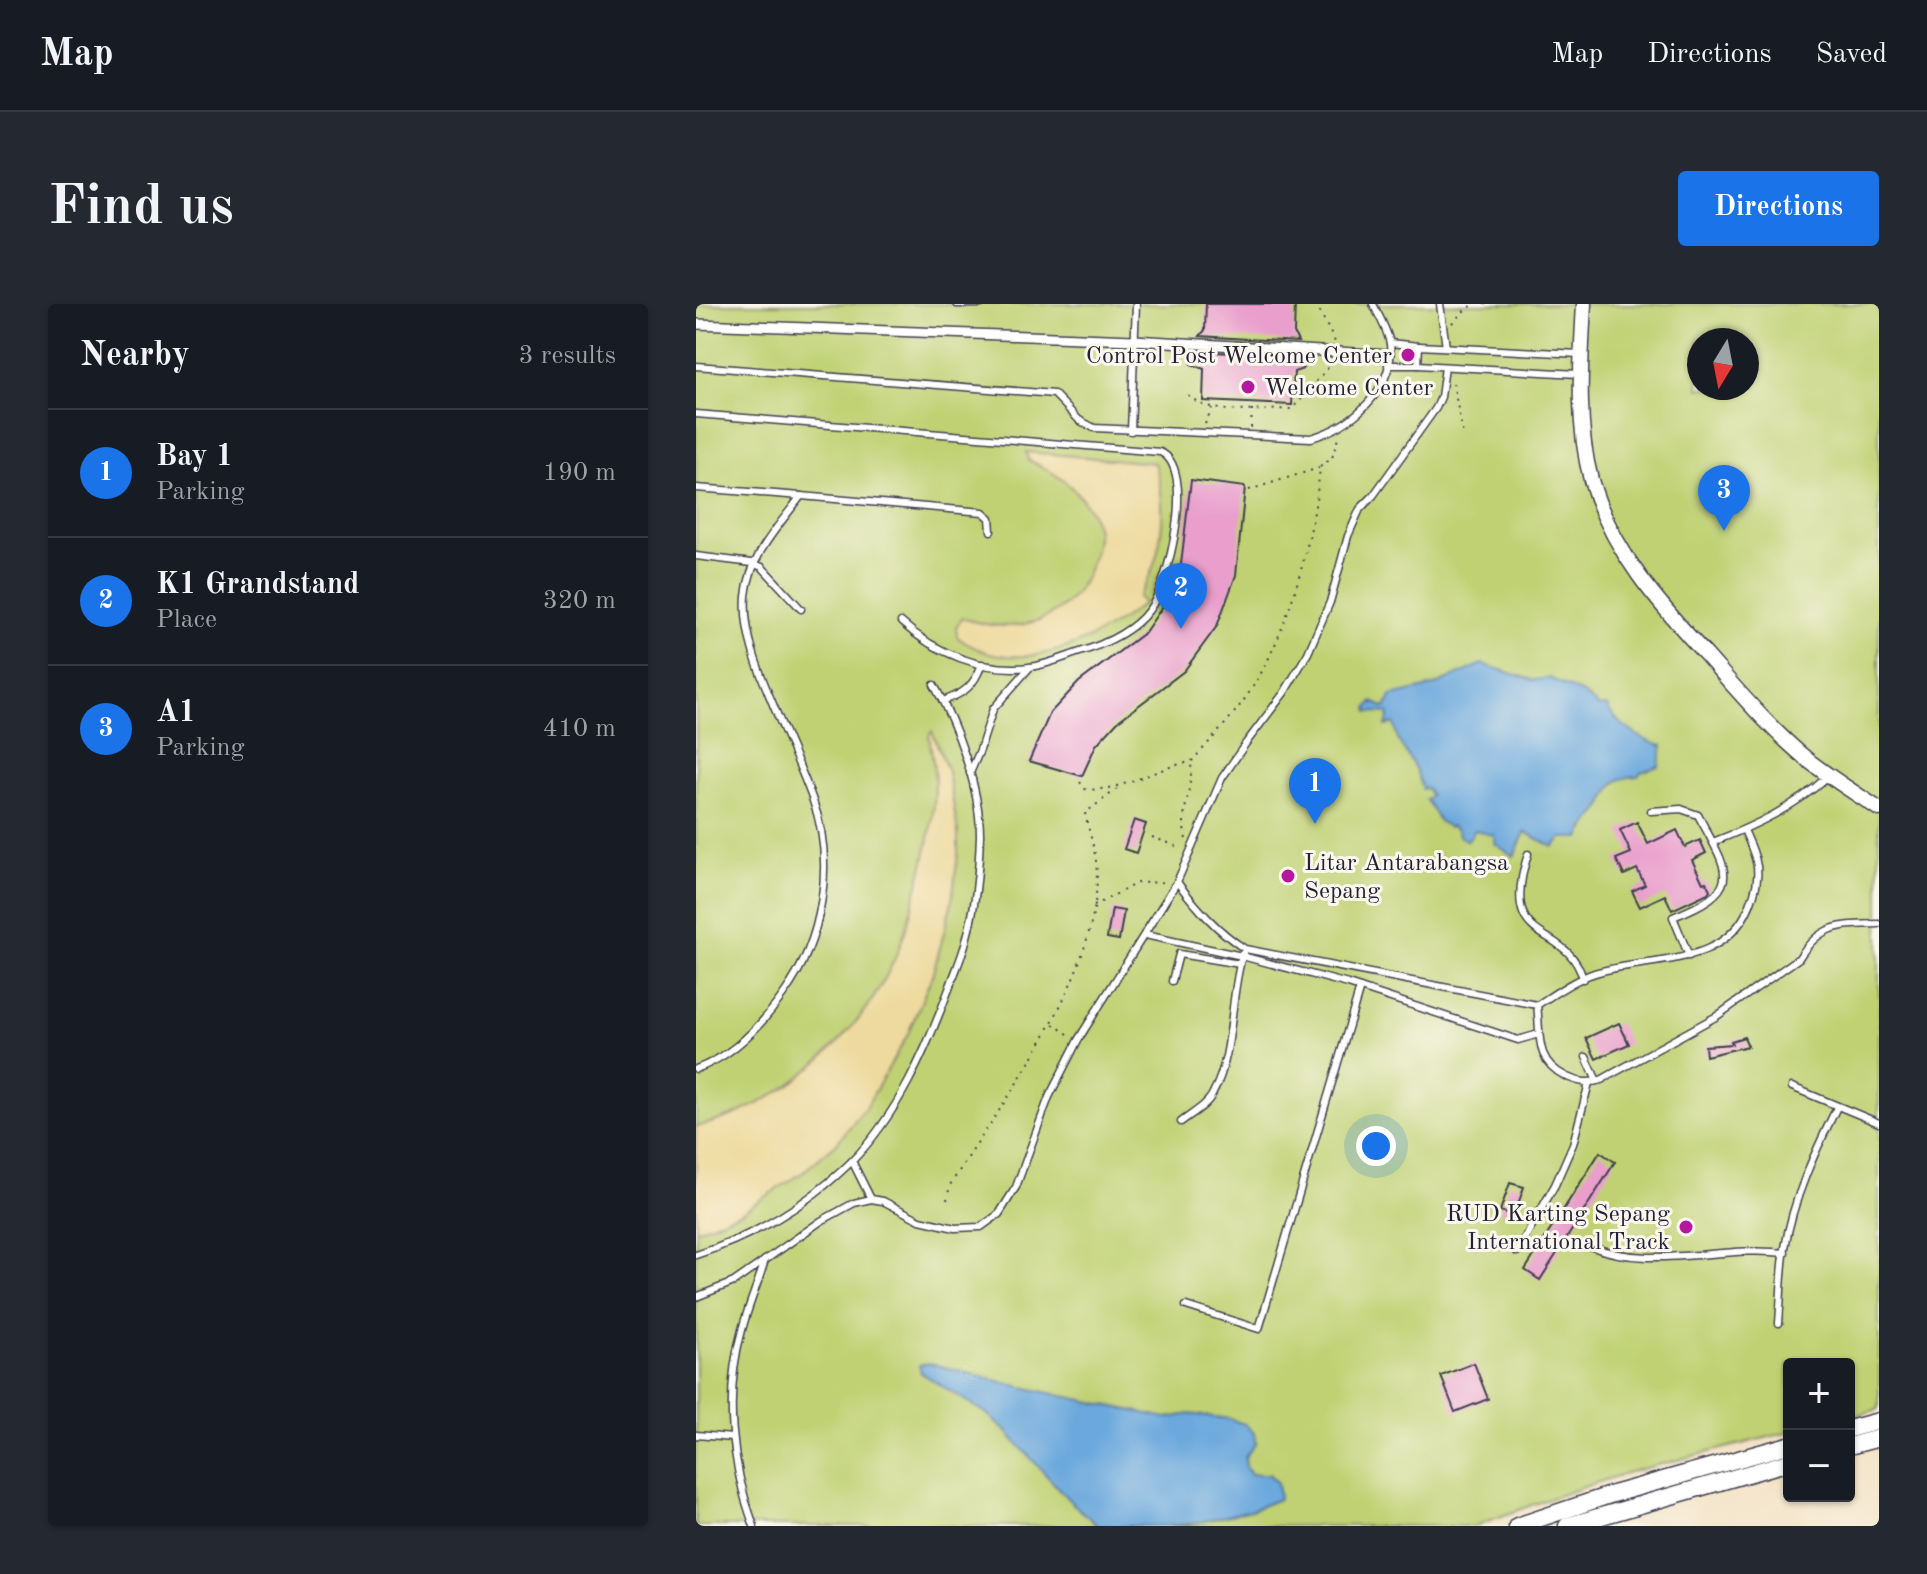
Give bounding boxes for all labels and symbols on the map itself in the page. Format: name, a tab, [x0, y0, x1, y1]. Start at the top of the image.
north arrow	[1687, 328, 1759, 400]
place label: Control Post Welcome Center	[1086, 345, 1392, 369]
marker: Control Post Welcome Center	[1399, 346, 1417, 364]
place label: Welcome Center	[1264, 377, 1434, 401]
marker: Welcome Center	[1239, 378, 1257, 396]
pin: 3	[1698, 465, 1750, 531]
pin: 2	[1155, 563, 1207, 629]
pin: 1	[1289, 758, 1341, 824]
place label: Litar Antarabangsa Sepang	[1304, 852, 1509, 904]
marker: Litar Antarabangsa Sepang	[1279, 867, 1297, 885]
your location	[1356, 1126, 1396, 1166]
place label: RUD Karting Sepang International Track	[1446, 1203, 1670, 1255]
marker: RUD Karting Sepang International Track	[1677, 1218, 1695, 1236]

